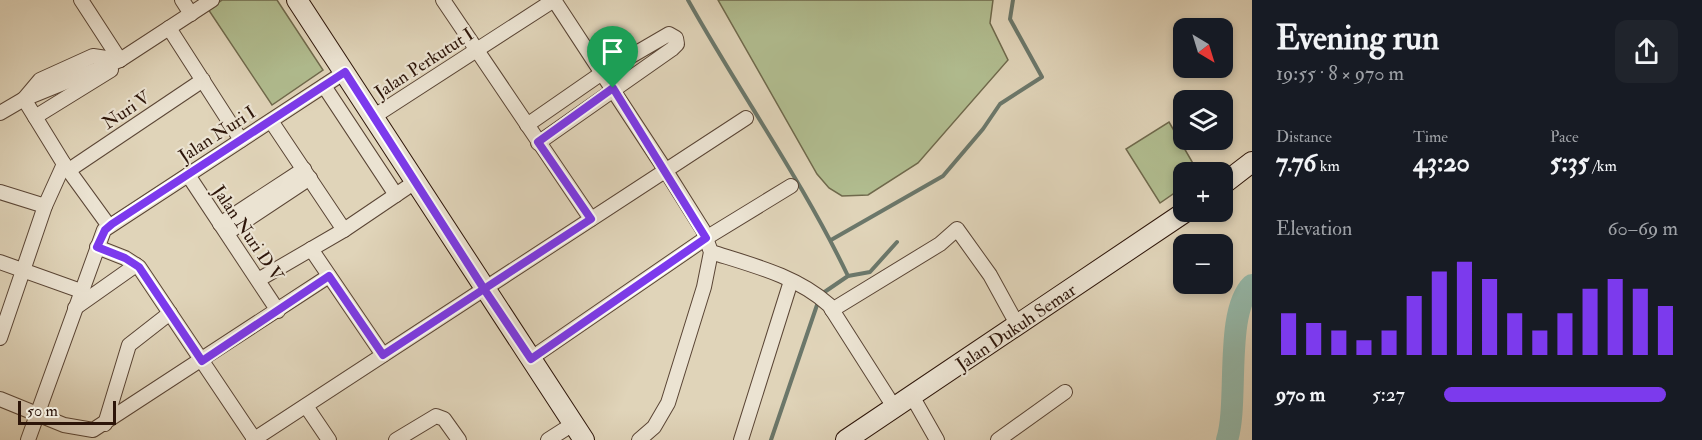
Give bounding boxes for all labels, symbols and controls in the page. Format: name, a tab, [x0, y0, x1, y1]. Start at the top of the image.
north arrow	[1173, 18, 1233, 78]
map controls	[1173, 18, 1233, 294]
text: Evening run	[1276, 18, 1439, 59]
button: share	[1615, 20, 1678, 83]
street label: Jalan Perkutut I	[370, 23, 478, 104]
pin	[587, 26, 638, 88]
icon: arrive	[596, 35, 629, 68]
text: 19:55 · 8 × 970 m	[1276, 61, 1404, 86]
street label: Nuri V	[98, 85, 156, 135]
button: layers	[1173, 90, 1233, 150]
street label: Jalan Nuri I	[174, 101, 260, 168]
text: Distance	[1276, 127, 1332, 147]
text: Time	[1413, 127, 1448, 147]
text: Pace	[1550, 127, 1579, 147]
text: 7.76	[1276, 147, 1316, 179]
text: 43:20	[1413, 147, 1470, 179]
text: 5:35	[1550, 147, 1589, 179]
text: km	[1316, 156, 1340, 176]
text: /km	[1589, 156, 1617, 176]
button: +	[1173, 162, 1233, 222]
street label: Jalan Nuri D V	[207, 180, 289, 287]
text: Elevation	[1276, 216, 1352, 241]
text: 60–69 m	[1608, 216, 1678, 241]
button: −	[1173, 234, 1233, 294]
street label: Jalan Dukuh Semar	[951, 279, 1081, 377]
text: 970 m	[1276, 382, 1325, 407]
text: 5:27	[1372, 382, 1405, 407]
scale bar	[18, 398, 116, 426]
text: 50 m	[27, 401, 58, 421]

